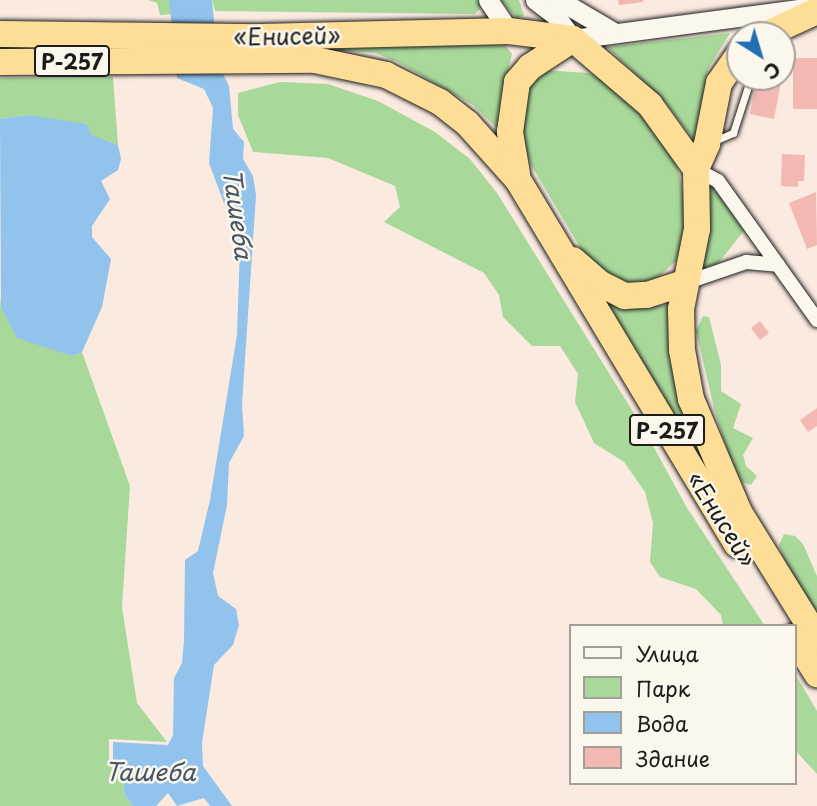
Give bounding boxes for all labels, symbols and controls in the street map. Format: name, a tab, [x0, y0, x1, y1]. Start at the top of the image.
street label: «Енисей»	[233, 21, 341, 51]
north arrow	[726, 21, 796, 91]
road number: Р-257	[34, 43, 110, 78]
text: С	[758, 56, 787, 87]
water label: Ташеба	[217, 167, 259, 261]
road number: Р-257	[628, 412, 706, 448]
street label: «Енисей»	[682, 466, 762, 572]
legend	[568, 624, 796, 785]
text: Улица	[636, 637, 699, 669]
text: Парк	[636, 672, 690, 704]
text: Вода	[636, 707, 688, 739]
text: Здание	[636, 742, 710, 774]
water label: Ташеба	[104, 758, 196, 786]

